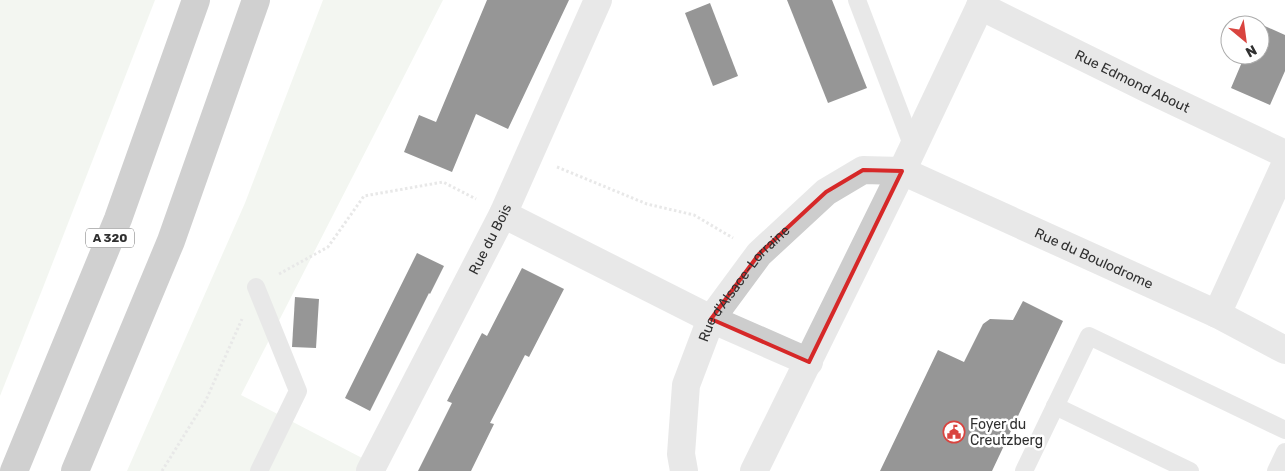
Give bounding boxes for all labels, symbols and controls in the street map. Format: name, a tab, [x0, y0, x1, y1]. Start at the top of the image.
north arrow	[1220, 15, 1270, 65]
text: N	[1243, 41, 1260, 61]
street label: Rue Edmond About	[1072, 46, 1193, 116]
street label: Rue du Bois	[465, 201, 515, 277]
street label: Rue d'Alsace-Lorraine	[695, 221, 793, 344]
street label: Rue du Boulodrome	[1032, 224, 1156, 292]
road number: A 320	[86, 228, 134, 248]
place label: Foyer du Creutzberg	[970, 416, 1043, 449]
public building icon: Foyer du Creutzberg	[942, 420, 966, 444]

